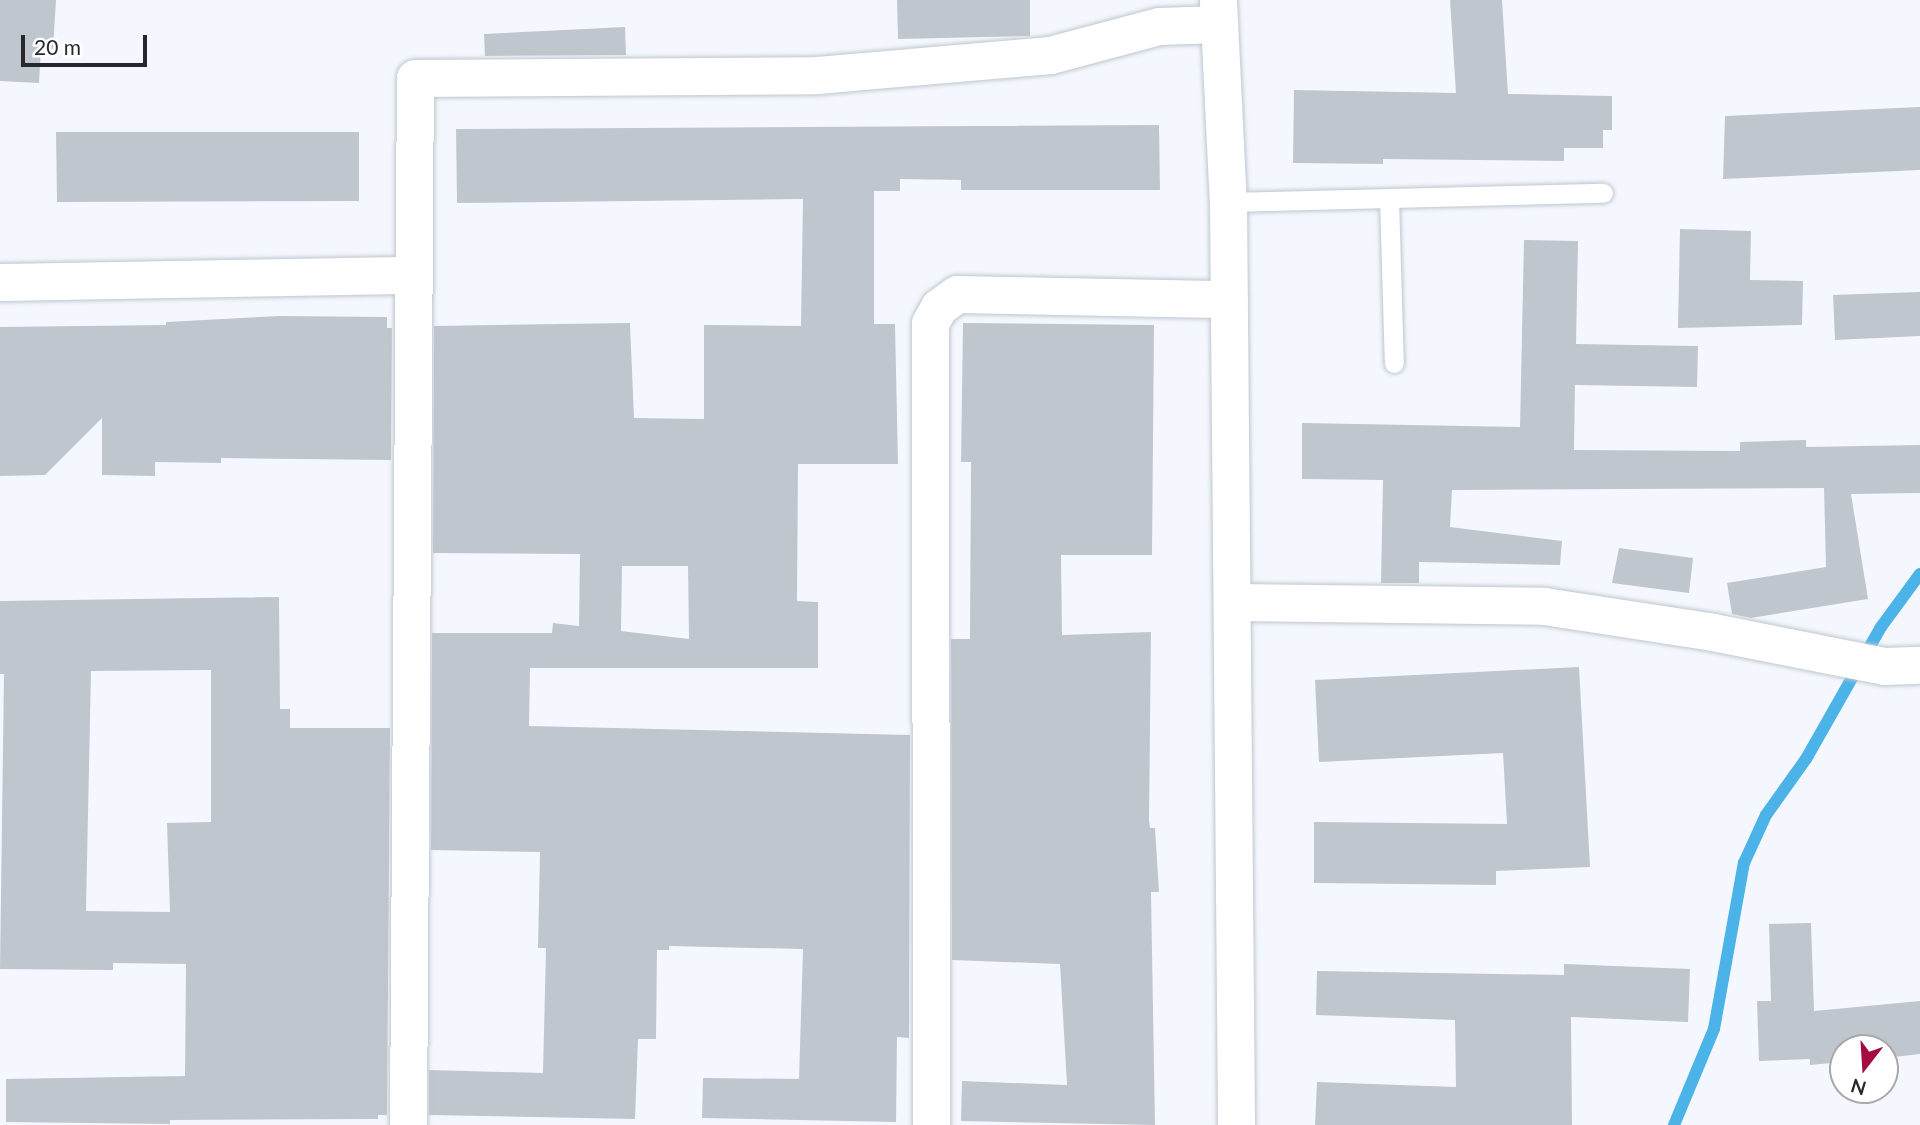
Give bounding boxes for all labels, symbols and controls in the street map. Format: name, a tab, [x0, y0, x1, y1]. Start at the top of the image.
scale bar	[24, 21, 150, 65]
text: 20 m	[34, 34, 81, 59]
north arrow	[1829, 1034, 1899, 1104]
text: N	[1848, 1075, 1869, 1101]

